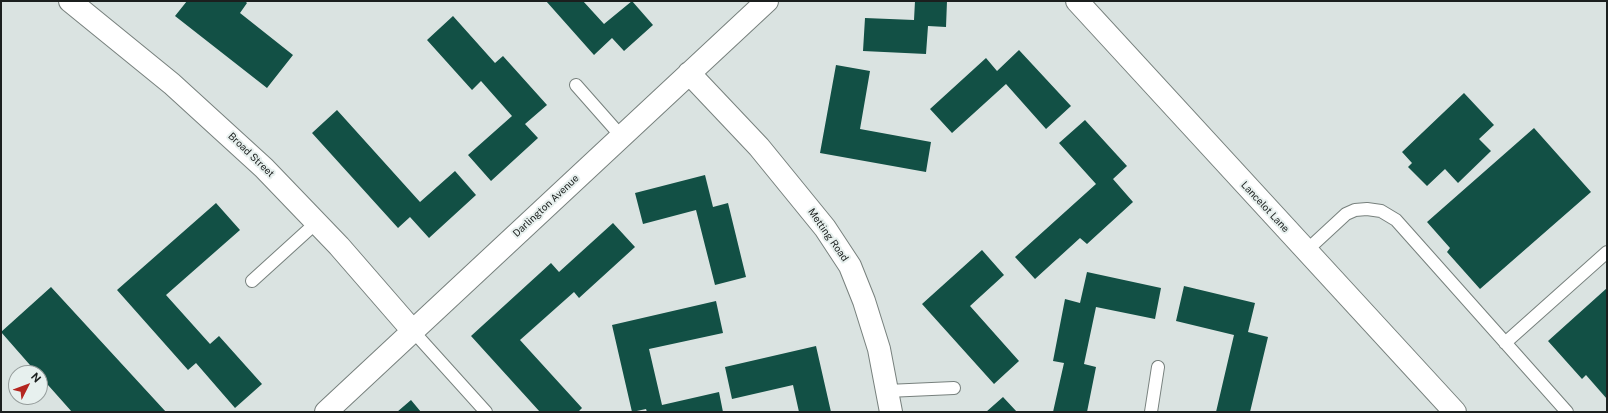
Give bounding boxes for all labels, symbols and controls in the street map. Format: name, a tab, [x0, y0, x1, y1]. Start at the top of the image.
street label: Broad Street	[226, 130, 276, 180]
street label: Darlington Avenue	[511, 172, 581, 240]
street label: Lancelot Lane	[1238, 179, 1292, 235]
street label: Metting Road	[805, 206, 851, 264]
north arrow	[8, 365, 48, 405]
text: N	[29, 370, 44, 385]

